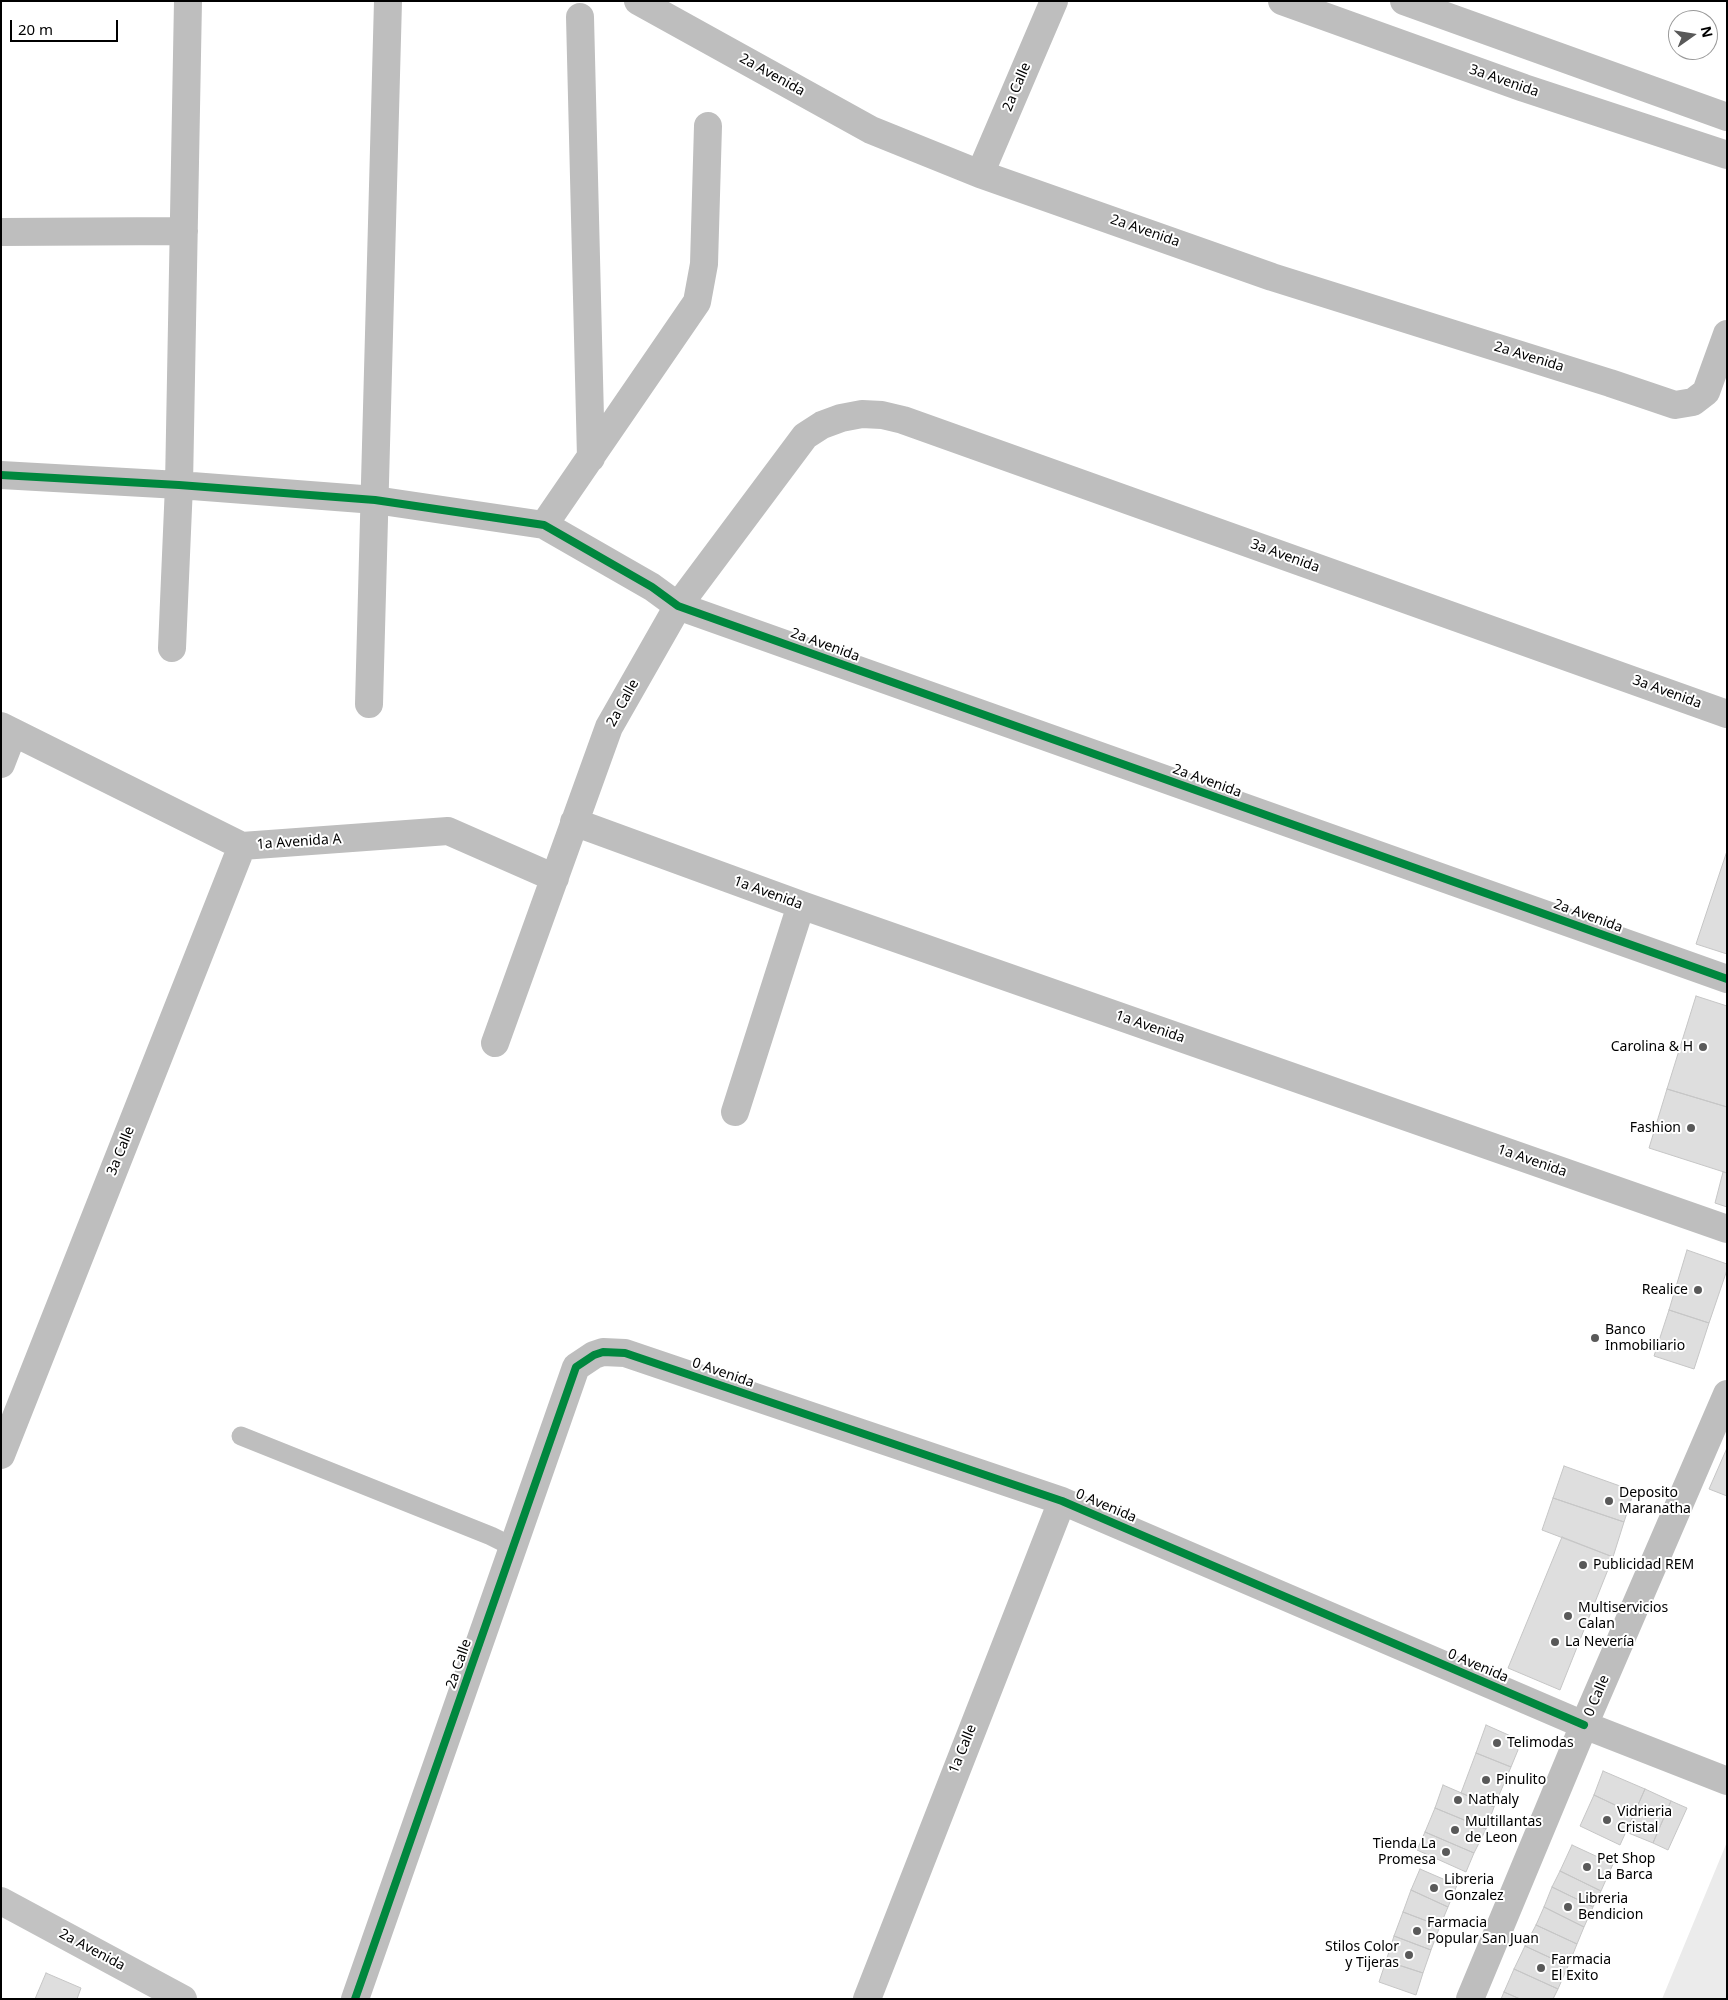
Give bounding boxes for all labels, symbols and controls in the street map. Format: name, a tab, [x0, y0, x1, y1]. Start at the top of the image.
scale bar	[12, 10, 120, 42]
north arrow	[1668, 10, 1718, 60]
text: 20 m	[18, 19, 53, 39]
text: N	[1697, 24, 1718, 39]
street label: 2a Avenida	[736, 50, 808, 100]
street label: 2a Calle	[999, 60, 1035, 114]
street label: 3a Avenida	[1467, 61, 1541, 101]
street label: 2a Avenida	[1108, 211, 1182, 251]
street label: 2a Avenida	[1492, 338, 1566, 376]
street label: 3a Avenida	[1248, 536, 1322, 576]
street label: 2a Avenida	[788, 625, 862, 665]
street label: 3a Avenida	[1630, 672, 1704, 712]
street label: 2a Calle	[603, 676, 643, 730]
street label: 2a Avenida	[1170, 761, 1244, 801]
street label: 1a Avenida A	[256, 831, 342, 853]
street label: 1a Avenida	[731, 873, 805, 913]
street label: 2a Avenida	[1551, 896, 1625, 936]
street label: 1a Avenida	[1113, 1007, 1187, 1047]
place label: Carolina & H	[1611, 1039, 1693, 1055]
marker: Carolina & H	[1697, 1041, 1709, 1053]
place label: Fashion	[1630, 1120, 1681, 1136]
marker: Fashion	[1685, 1122, 1697, 1134]
street label: 3a Calle	[104, 1124, 138, 1178]
street label: 1a Avenida	[1495, 1141, 1569, 1181]
place label: Realice	[1642, 1282, 1688, 1298]
marker: Realice	[1692, 1284, 1704, 1296]
place label: Banco Inmobiliario	[1605, 1322, 1685, 1354]
marker: Banco Inmobiliario	[1589, 1332, 1601, 1344]
street label: 0 Avenida	[690, 1355, 756, 1391]
place label: Deposito Maranatha	[1619, 1485, 1691, 1518]
street label: 0 Avenida	[1073, 1486, 1139, 1526]
marker: Deposito Maranatha	[1603, 1495, 1615, 1507]
place label: Publicidad REM	[1593, 1557, 1694, 1573]
marker: Publicidad REM	[1577, 1559, 1589, 1571]
place label: Multiservicios Calan	[1578, 1600, 1668, 1632]
marker: Multiservicios Calan	[1562, 1610, 1574, 1622]
place label: La Nevería	[1565, 1634, 1634, 1650]
marker: La Nevería	[1549, 1636, 1561, 1648]
street label: 2a Calle	[443, 1637, 475, 1691]
street label: 0 Avenida	[1445, 1646, 1511, 1686]
street label: 0 Calle	[1581, 1673, 1613, 1719]
street label: 1a Calle	[946, 1722, 980, 1776]
place label: Telimodas	[1507, 1735, 1574, 1751]
marker: Telimodas	[1491, 1737, 1503, 1749]
place label: Pinulito	[1496, 1772, 1546, 1788]
marker: Pinulito	[1480, 1774, 1492, 1786]
place label: Nathaly	[1468, 1792, 1519, 1808]
marker: Nathaly	[1452, 1794, 1464, 1806]
place label: Vidrieria Cristal	[1617, 1804, 1672, 1836]
place label: Multillantas de Leon	[1465, 1814, 1542, 1846]
marker: Vidrieria Cristal	[1601, 1814, 1613, 1826]
marker: Multillantas de Leon	[1449, 1824, 1461, 1836]
place label: Tienda La Promesa	[1373, 1836, 1436, 1868]
marker: Tienda La Promesa	[1440, 1846, 1452, 1858]
place label: Pet Shop La Barca	[1597, 1851, 1655, 1884]
marker: Pet Shop La Barca	[1581, 1861, 1593, 1873]
place label: Libreria Gonzalez	[1444, 1872, 1504, 1904]
marker: Libreria Gonzalez	[1428, 1882, 1440, 1894]
place label: Libreria Bendicion	[1578, 1891, 1643, 1924]
marker: Libreria Bendicion	[1562, 1901, 1574, 1913]
place label: Farmacia Popular San Juan	[1427, 1915, 1539, 1948]
marker: Farmacia Popular San Juan	[1411, 1925, 1423, 1937]
street label: 2a Avenida	[56, 1926, 128, 1974]
place label: Stilos Color y Tijeras	[1325, 1939, 1399, 1971]
marker: Stilos Color y Tijeras	[1403, 1949, 1415, 1961]
place label: Farmacia El Exito	[1551, 1952, 1611, 1984]
marker: Farmacia El Exito	[1535, 1962, 1547, 1974]

